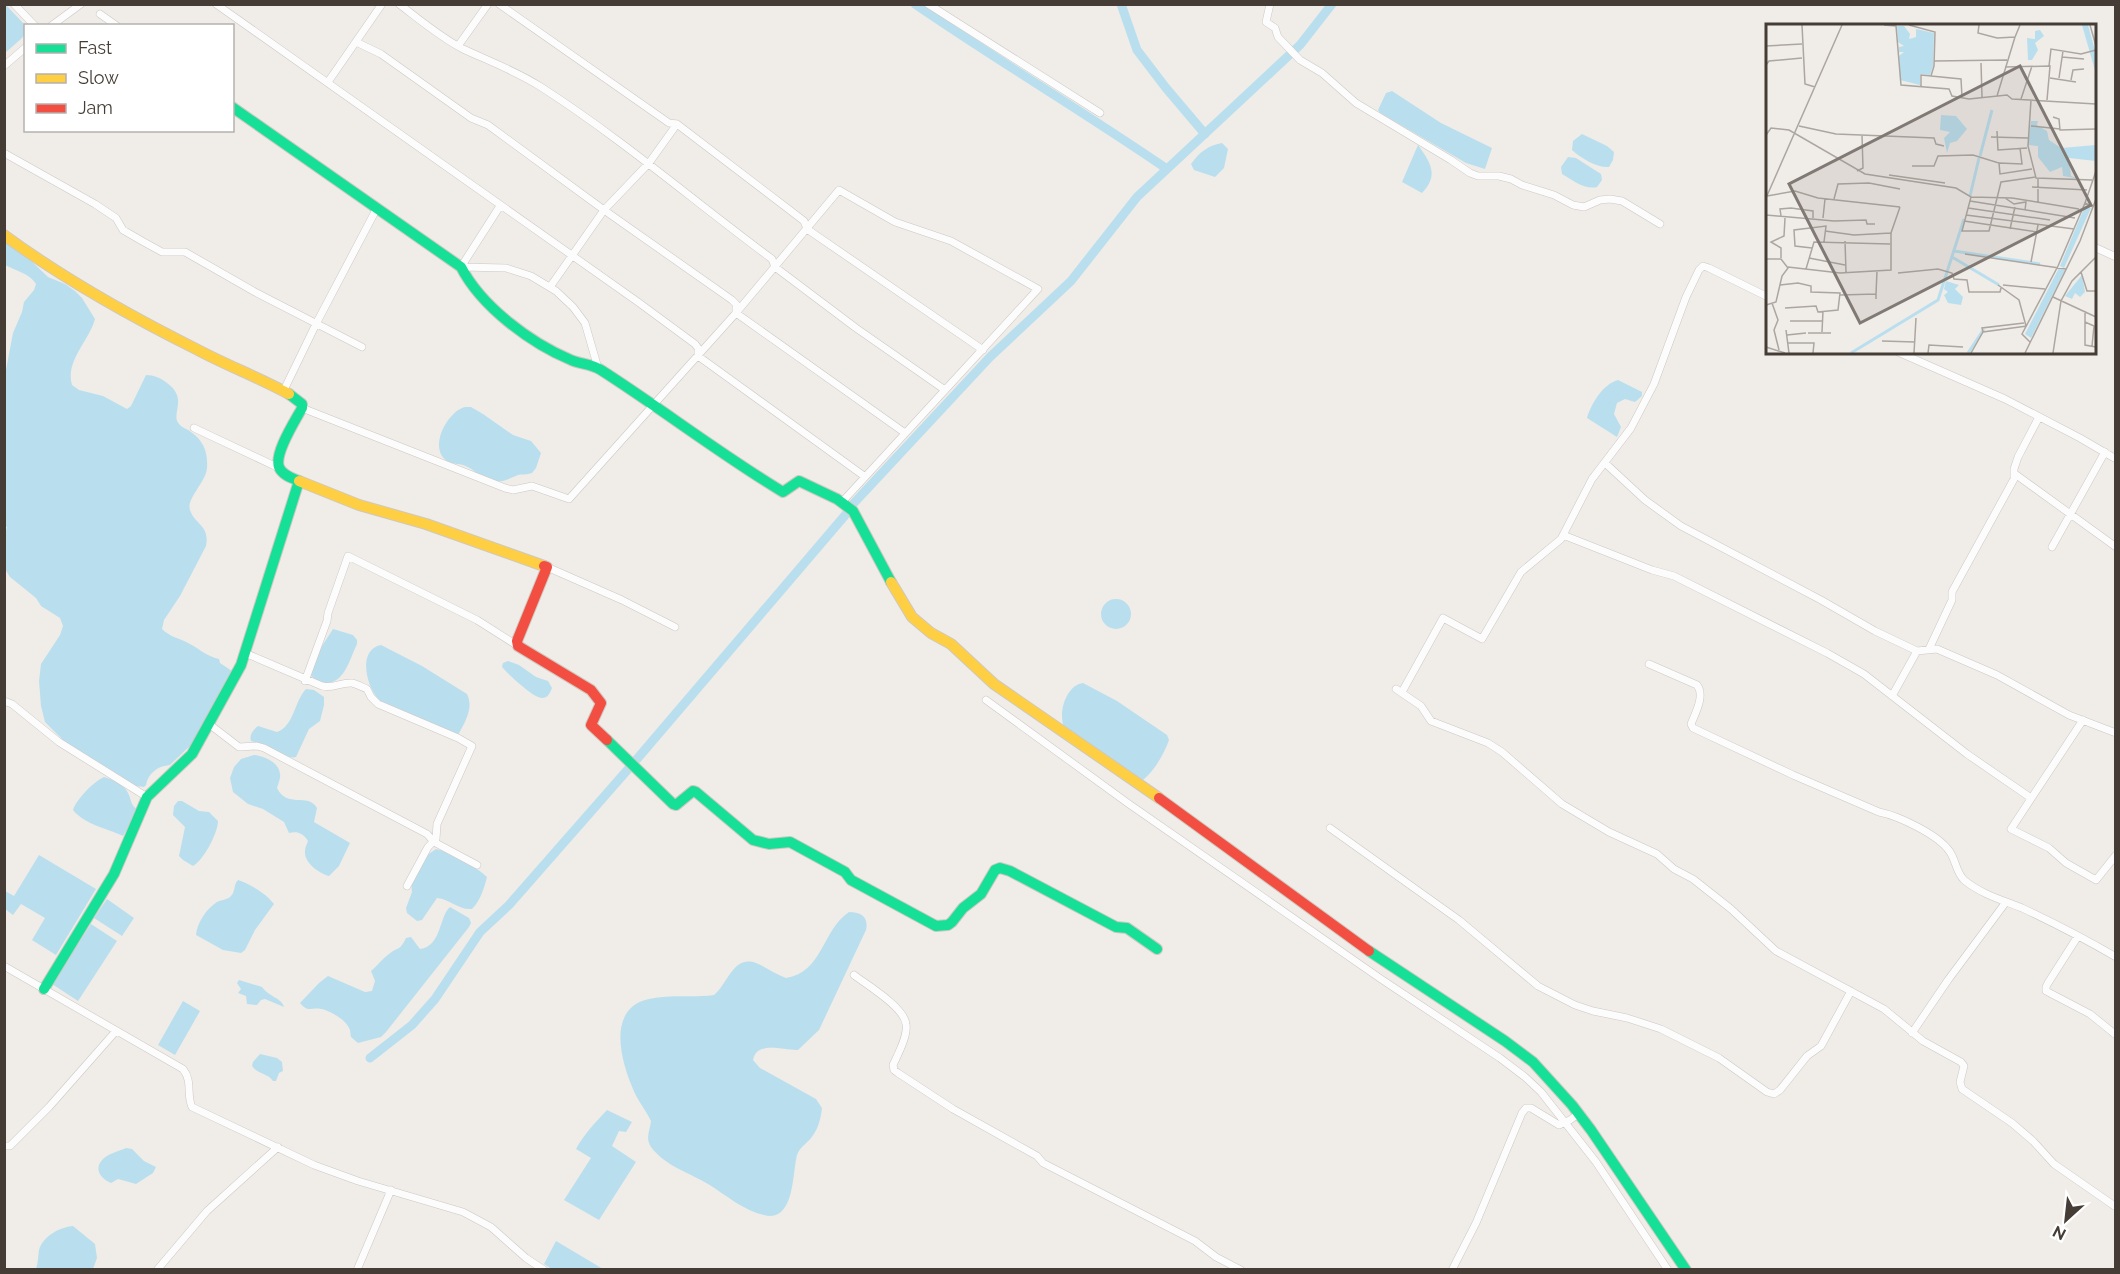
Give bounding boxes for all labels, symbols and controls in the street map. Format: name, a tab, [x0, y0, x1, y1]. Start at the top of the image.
legend	[24, 24, 234, 132]
inset map	[1766, 24, 2096, 354]
text: Fast	[78, 37, 112, 58]
text: Slow	[78, 67, 119, 88]
text: Jam	[78, 97, 113, 118]
north arrow	[2036, 1190, 2096, 1250]
text: N	[2050, 1222, 2069, 1244]

